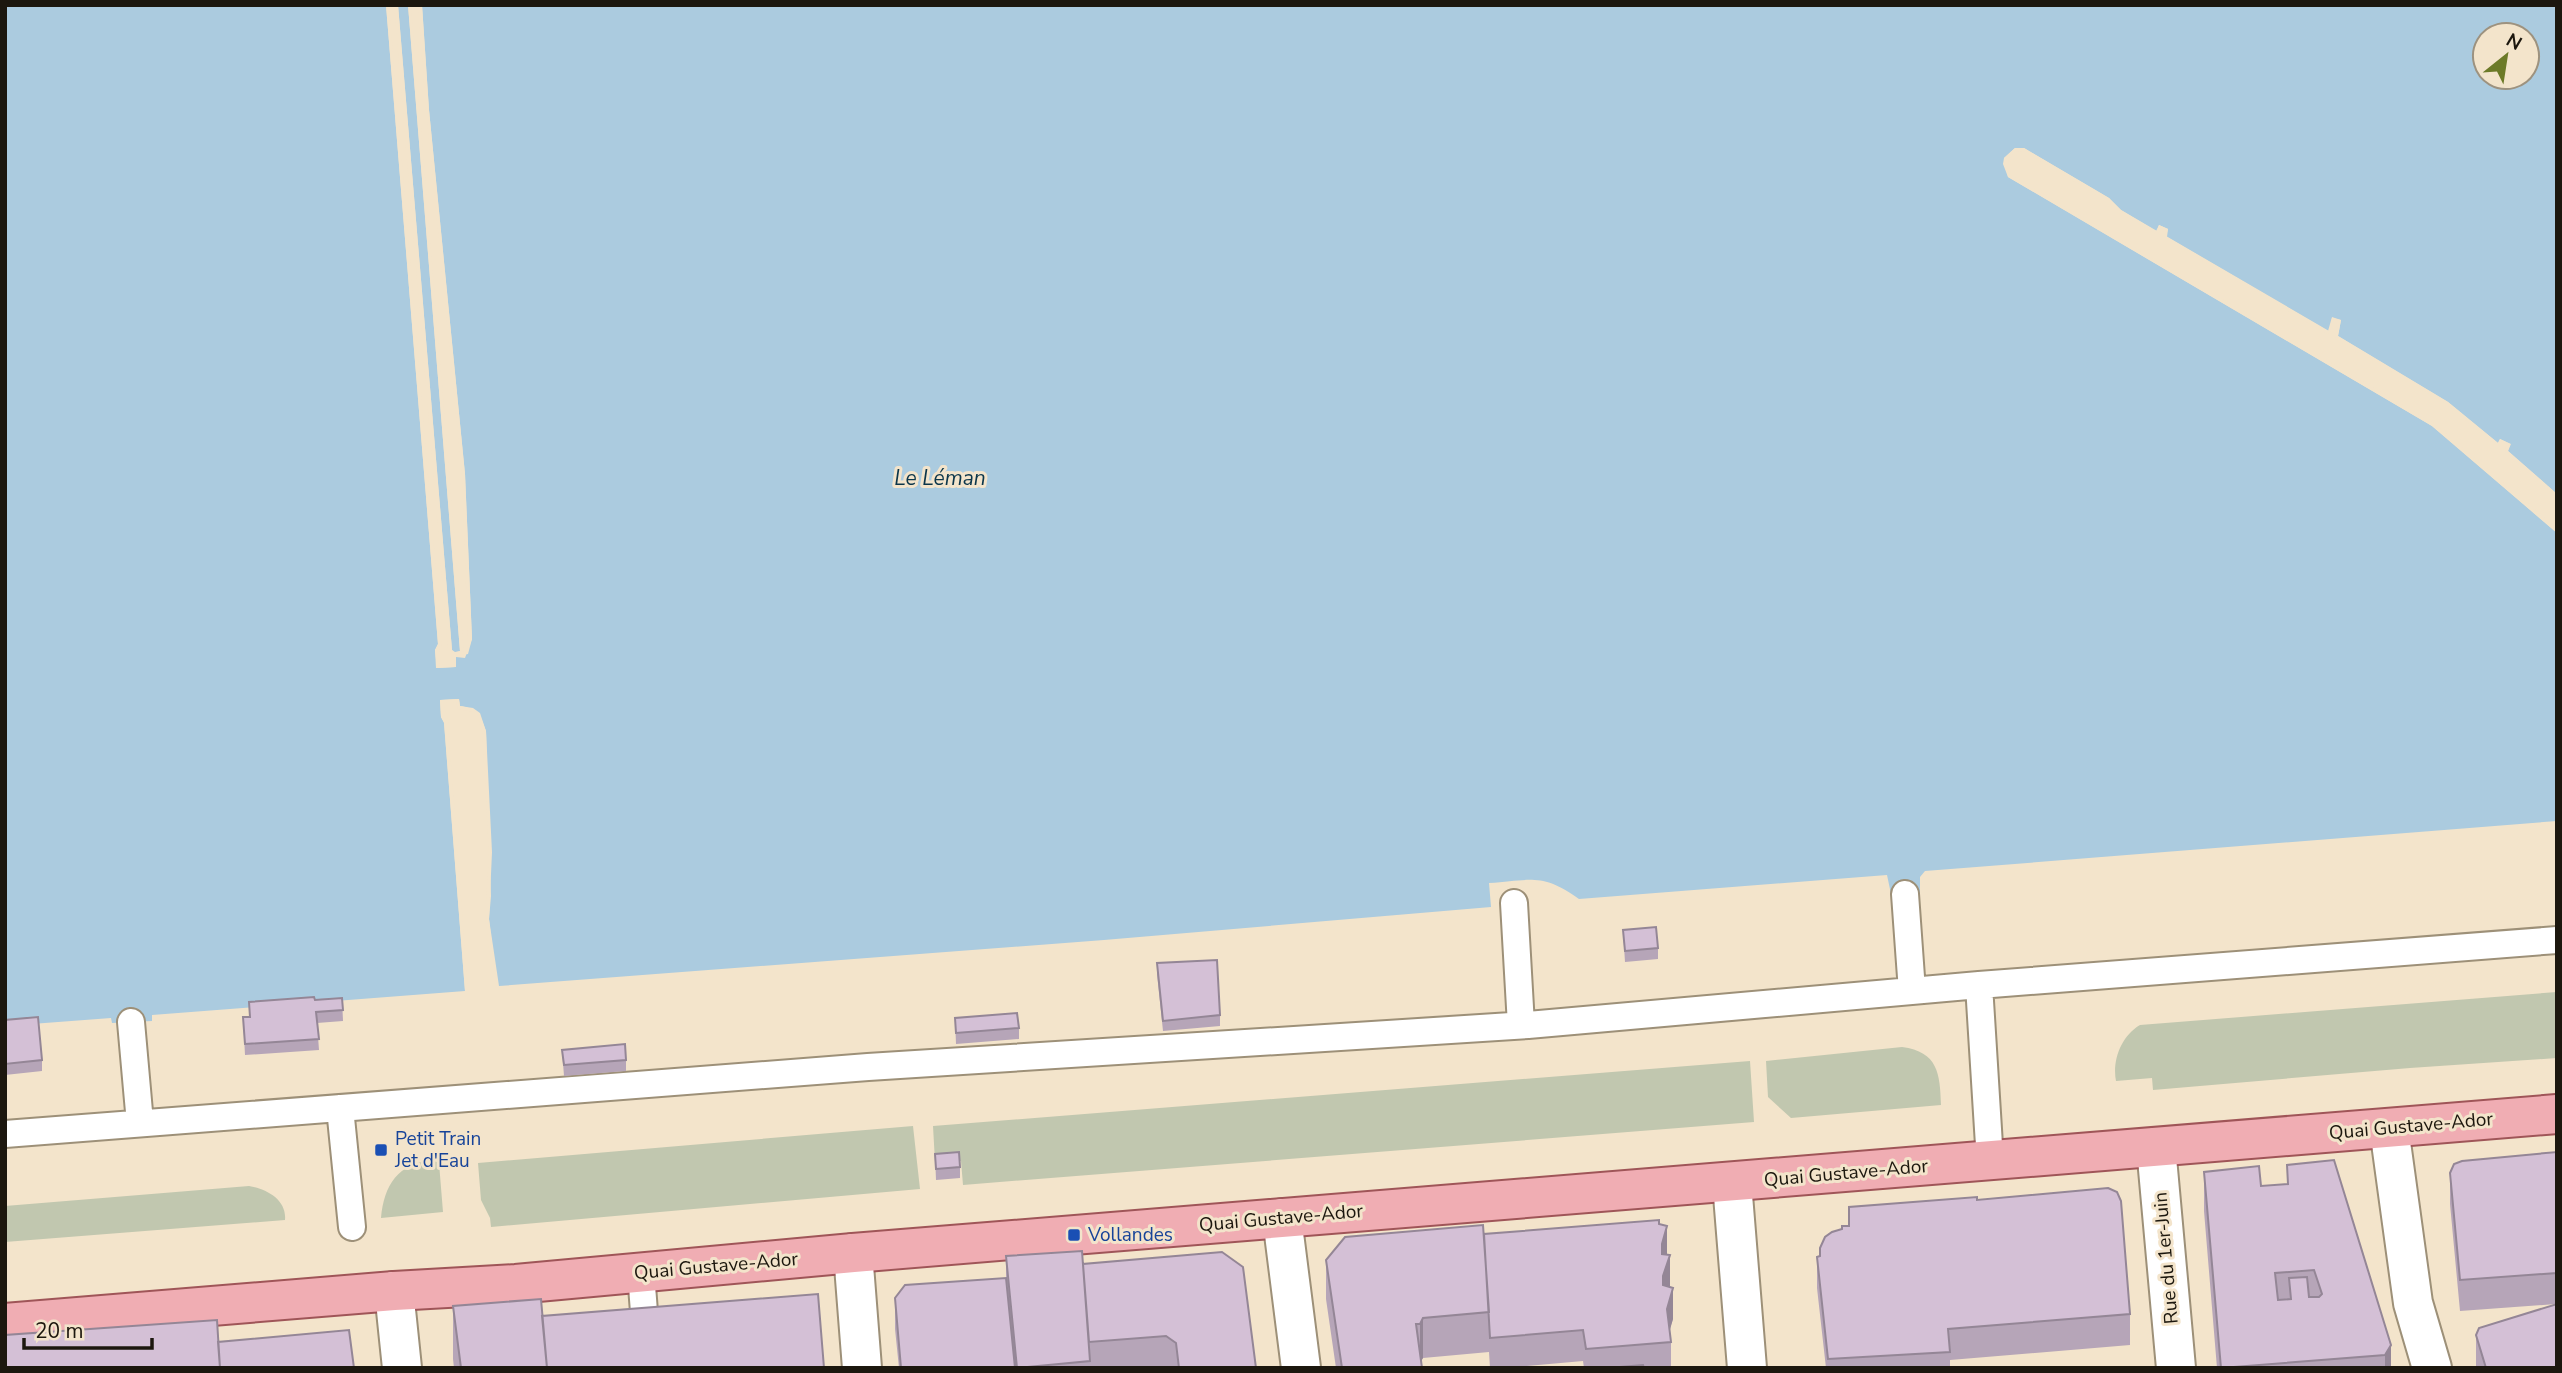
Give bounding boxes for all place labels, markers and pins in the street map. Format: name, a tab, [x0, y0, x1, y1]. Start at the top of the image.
place label: Petit Train Jet d'Eau	[394, 1126, 481, 1174]
marker: Petit Train Jet d'Eau	[373, 1142, 389, 1158]
place label: Vollandes	[1087, 1222, 1173, 1248]
marker: Vollandes	[1066, 1227, 1082, 1243]

